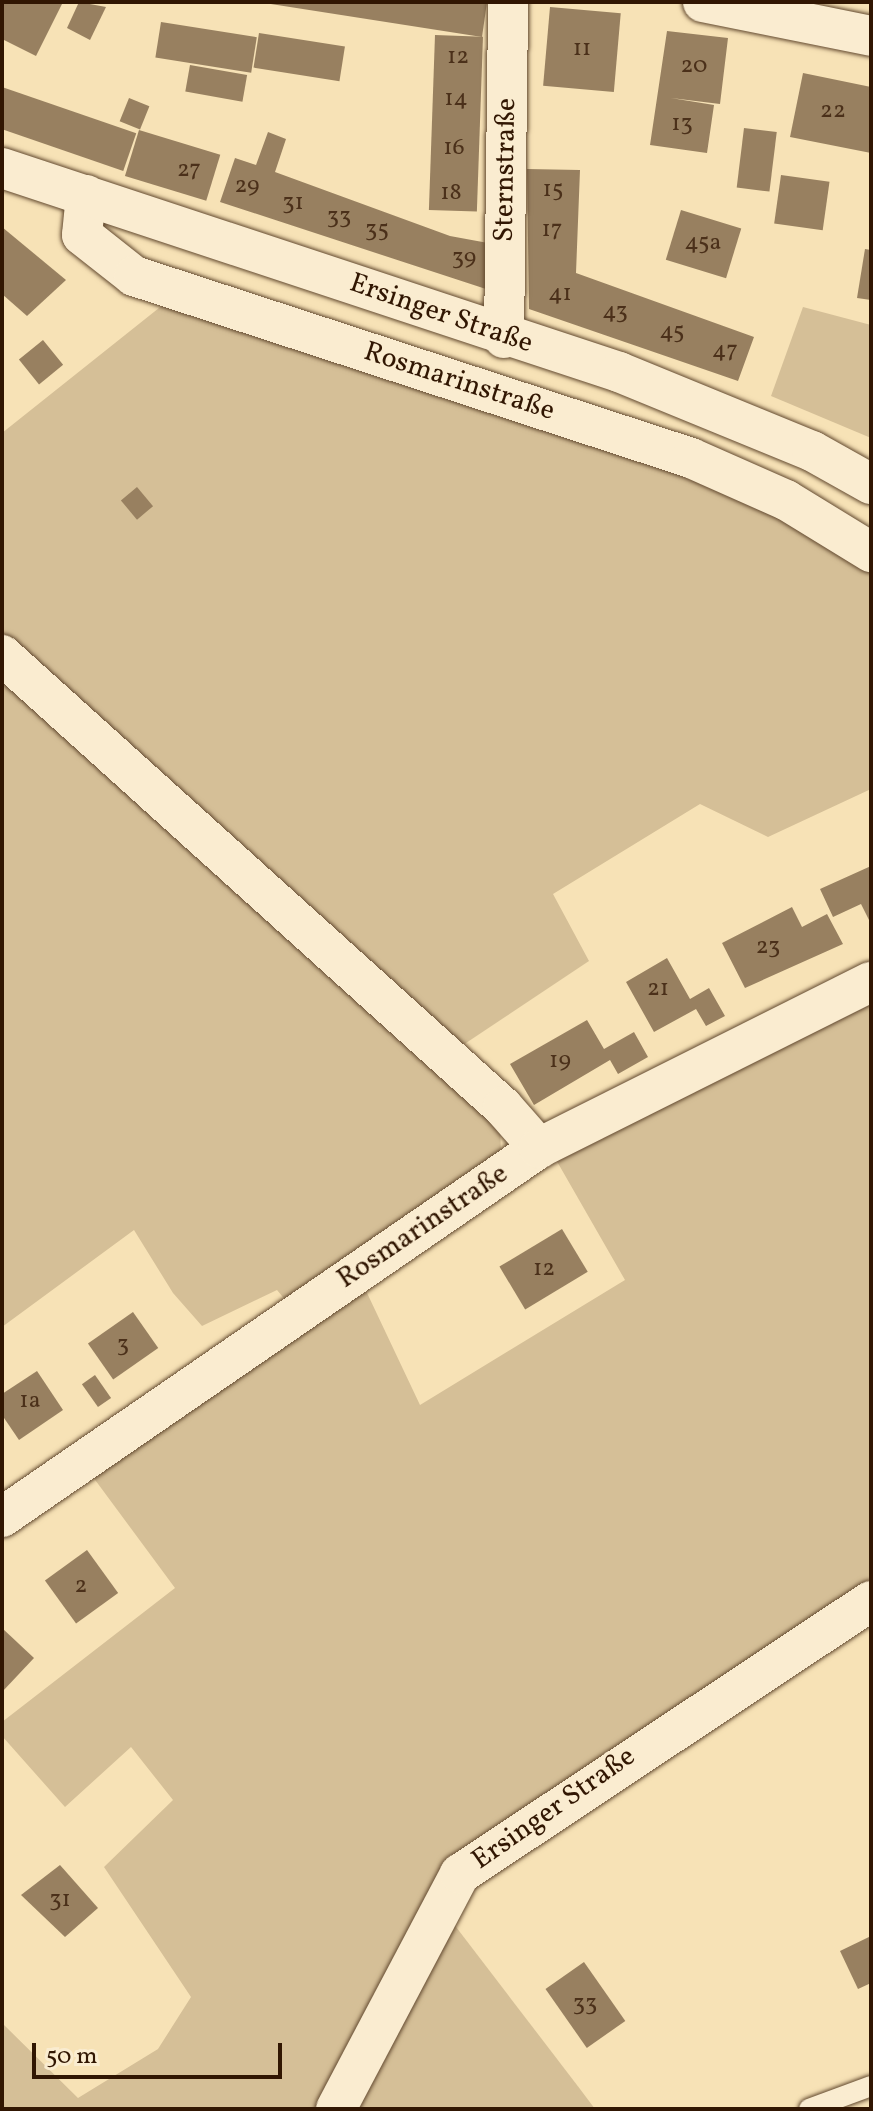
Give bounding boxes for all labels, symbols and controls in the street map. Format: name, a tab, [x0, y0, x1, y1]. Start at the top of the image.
house number: 11	[573, 36, 591, 64]
house number: 12	[447, 44, 469, 72]
house number: 20	[680, 53, 708, 81]
house number: 14	[444, 86, 468, 114]
street label: Sternstraße	[488, 98, 524, 242]
house number: 22	[820, 98, 846, 126]
house number: 13	[671, 111, 693, 139]
house number: 16	[443, 135, 465, 163]
house number: 27	[177, 157, 201, 185]
house number: 29	[234, 173, 260, 201]
house number: 15	[543, 177, 563, 205]
house number: 18	[440, 180, 462, 208]
house number: 31	[282, 190, 304, 218]
house number: 33	[327, 204, 351, 232]
house number: 35	[365, 217, 389, 245]
house number: 17	[542, 217, 562, 245]
house number: 45a	[684, 230, 722, 258]
house number: 39	[452, 245, 476, 273]
street label: Ersinger Straße	[345, 267, 537, 361]
house number: 41	[548, 281, 572, 309]
house number: 43	[602, 299, 628, 327]
house number: 45	[659, 319, 685, 347]
street label: Rosmarinstraße	[359, 335, 559, 429]
house number: 47	[712, 338, 738, 366]
house number: 23	[756, 934, 780, 962]
house number: 21	[647, 976, 669, 1004]
house number: 19	[549, 1048, 571, 1076]
street label: Rosmarinstraße	[331, 1158, 515, 1296]
house number: 12	[533, 1256, 555, 1284]
house number: 3	[117, 1332, 129, 1360]
house number: 1a	[19, 1388, 41, 1416]
house number: 2	[75, 1573, 87, 1601]
street label: Ersinger Straße	[466, 1740, 642, 1878]
house number: 31	[49, 1887, 71, 1915]
house number: 33	[573, 1991, 597, 2019]
scale bar	[36, 2027, 286, 2077]
text: 50 m	[46, 2040, 98, 2074]

